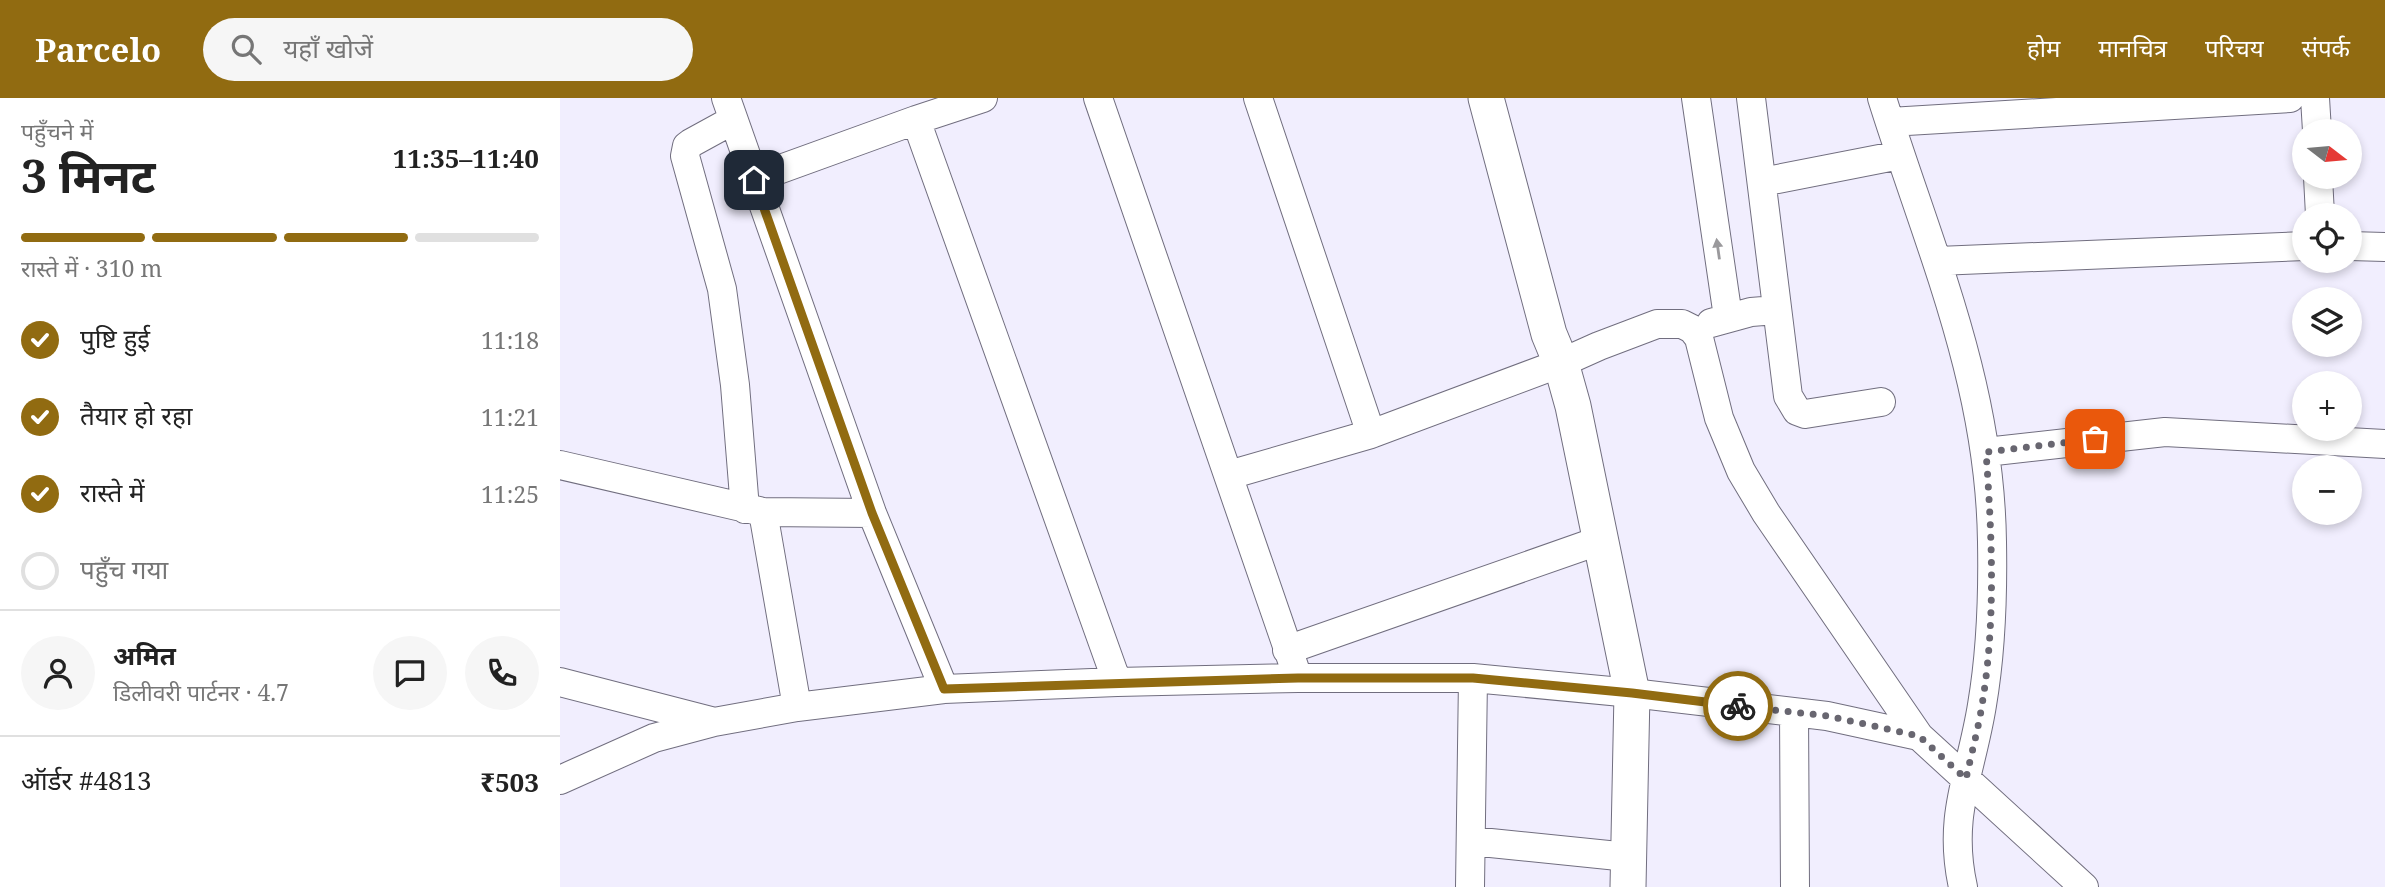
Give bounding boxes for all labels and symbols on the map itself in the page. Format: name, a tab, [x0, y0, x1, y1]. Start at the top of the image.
north arrow	[2292, 119, 2362, 189]
pin	[724, 150, 784, 210]
one-way arrow	[1713, 238, 1724, 260]
pin	[2065, 409, 2125, 469]
courier	[1703, 671, 1773, 741]

